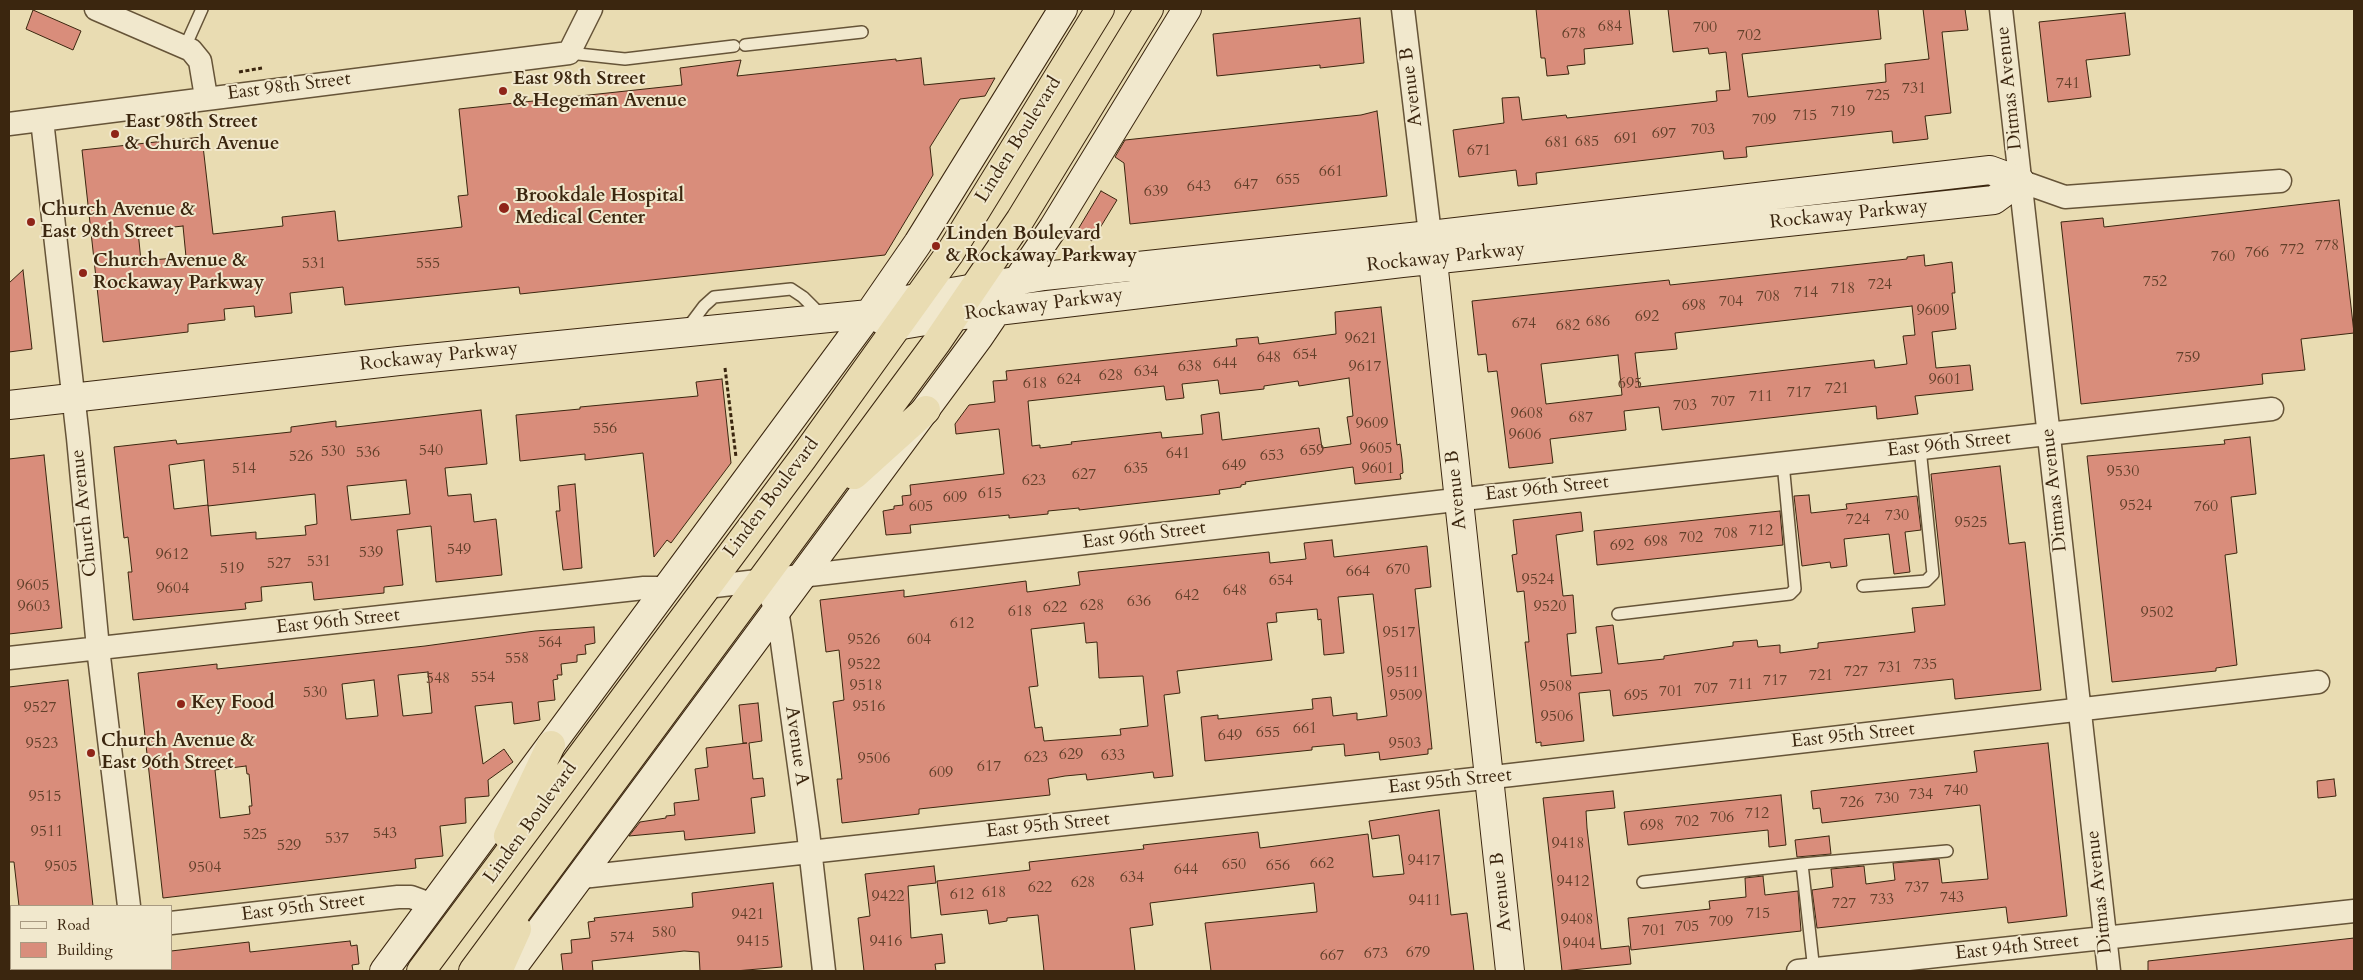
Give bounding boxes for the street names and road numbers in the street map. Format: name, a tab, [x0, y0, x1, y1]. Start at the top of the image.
street label: Ditmas Avenue	[1992, 25, 2028, 151]
street label: Avenue B	[1396, 46, 1428, 128]
street label: East 98th Street	[226, 68, 352, 106]
street label: Linden Boulevard	[971, 73, 1067, 207]
street label: Rockaway Parkway	[1769, 195, 1929, 235]
street label: Rockaway Parkway	[1366, 238, 1526, 278]
street label: Rockaway Parkway	[964, 284, 1124, 326]
street label: Rockaway Parkway	[359, 337, 519, 377]
street label: East 96th Street	[1886, 427, 2012, 463]
street label: Ditmas Avenue	[2037, 427, 2073, 553]
street label: Linden Boulevard	[719, 434, 825, 562]
street label: Church Avenue	[67, 448, 103, 578]
street label: Avenue B	[1442, 449, 1472, 531]
street label: East 96th Street	[1484, 471, 1610, 507]
street label: East 96th Street	[1081, 517, 1207, 555]
street label: East 96th Street	[275, 604, 401, 640]
street label: Avenue A	[779, 705, 813, 787]
street label: East 95th Street	[1790, 718, 1916, 754]
street label: Linden Boulevard	[479, 758, 583, 888]
street label: East 95th Street	[1387, 764, 1513, 800]
street label: East 95th Street	[985, 808, 1111, 844]
street label: Ditmas Avenue	[2082, 829, 2118, 955]
street label: Avenue B	[1487, 851, 1517, 933]
street label: East 95th Street	[240, 889, 366, 927]
street label: East 94th Street	[1954, 930, 2080, 966]

